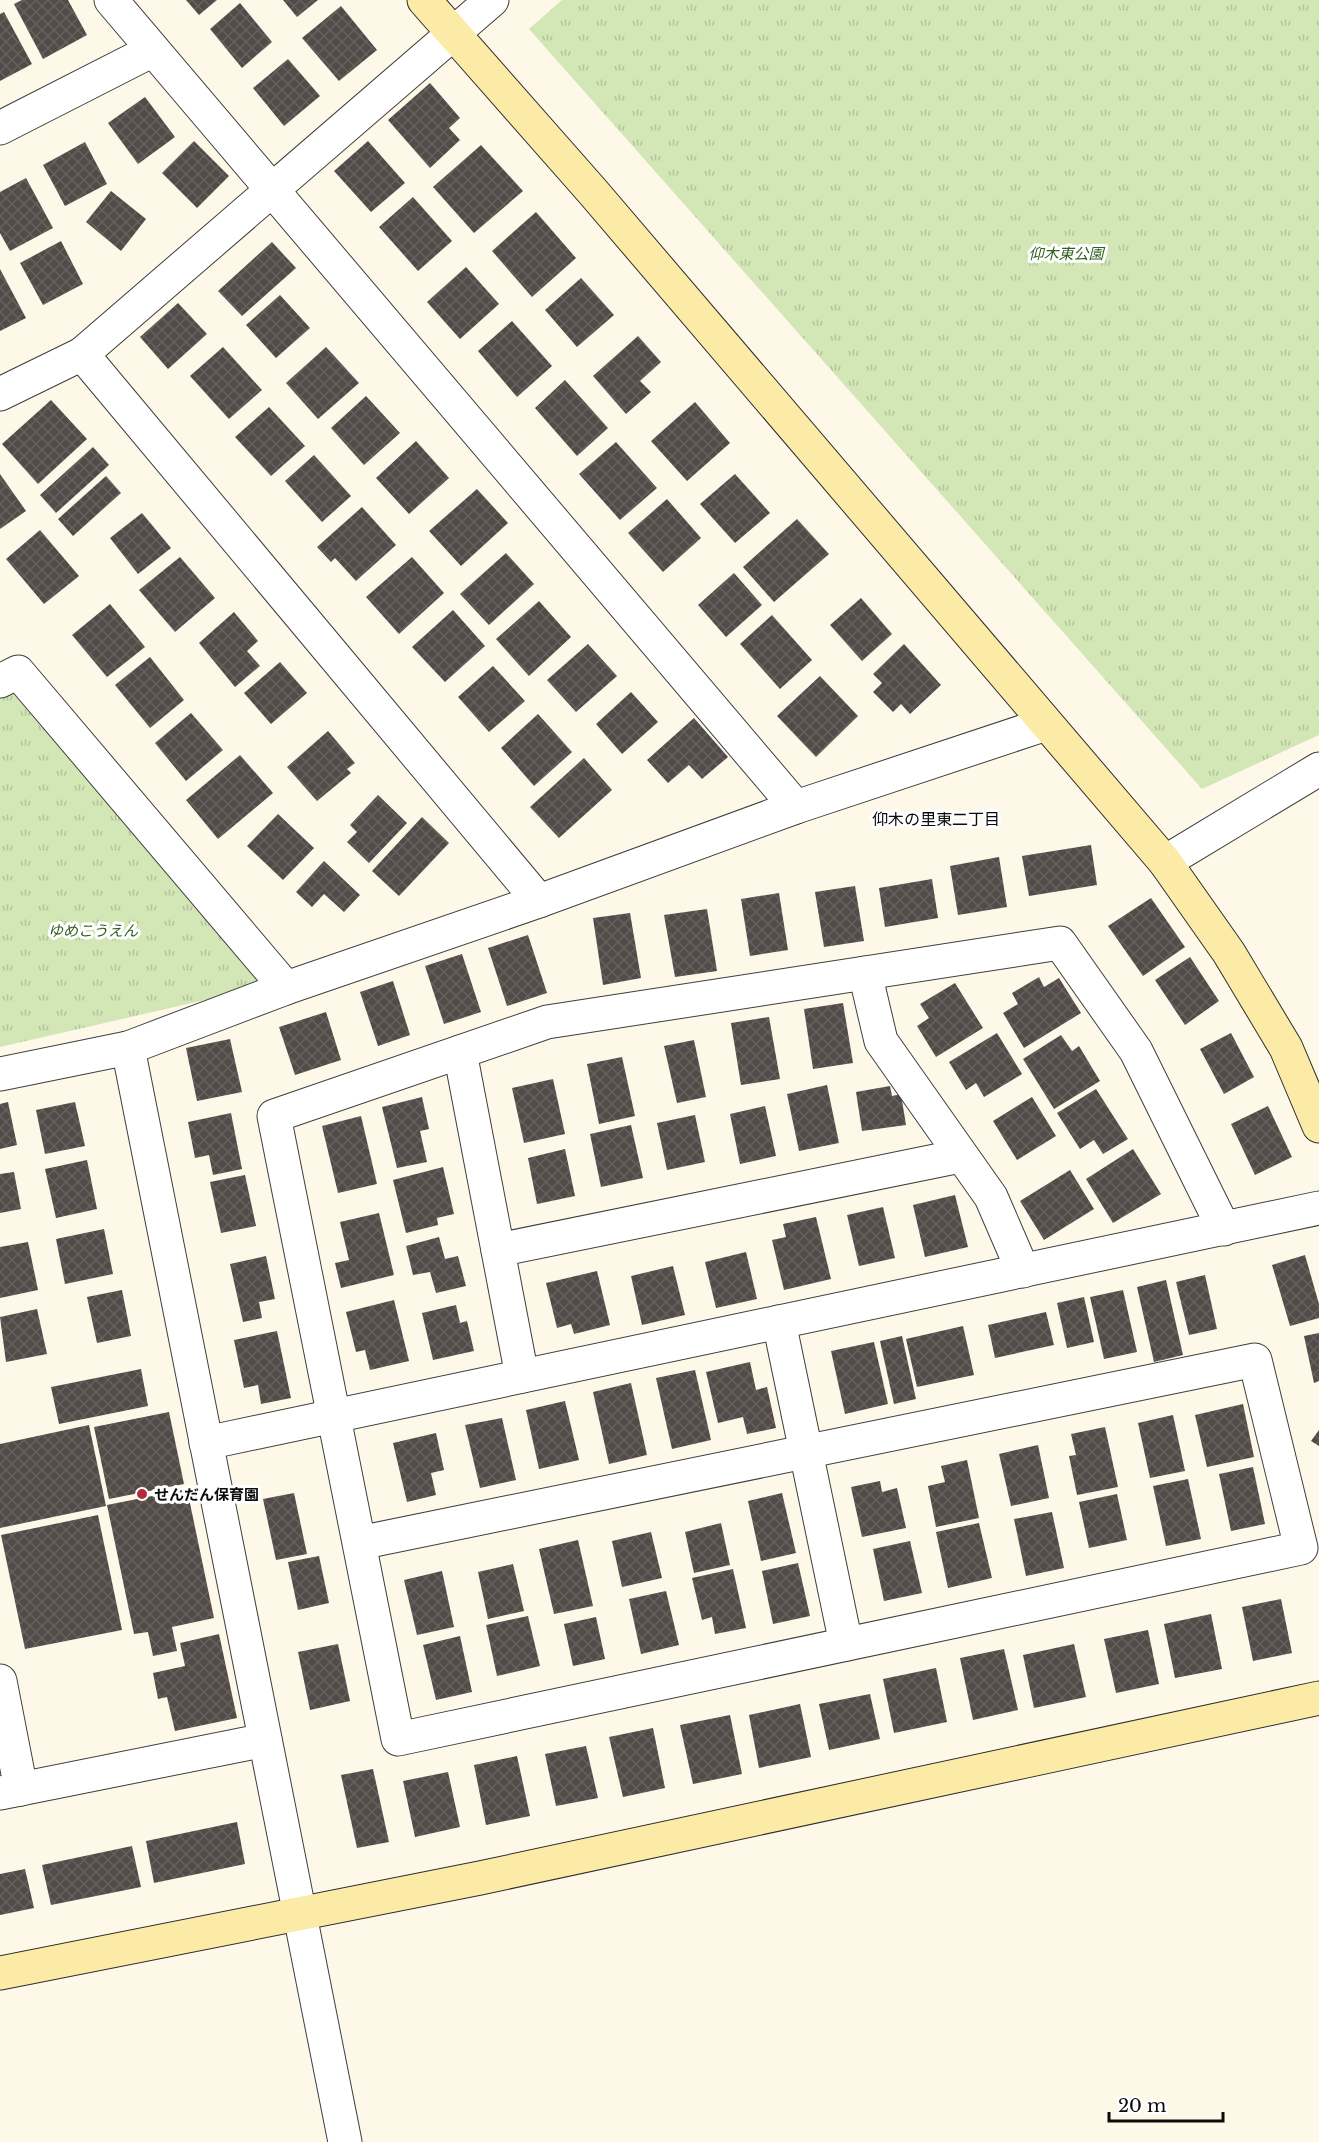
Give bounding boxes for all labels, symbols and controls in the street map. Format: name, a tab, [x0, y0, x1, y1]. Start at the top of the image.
park label: 仰木東公園	[1028, 244, 1105, 263]
district label: 仰木の里東二丁目	[872, 809, 1000, 829]
park label: ゆめこうえん	[48, 921, 139, 940]
place label: せんだん保育園	[154, 1485, 259, 1504]
marker: せんだん保育園	[135, 1487, 149, 1501]
scale bar	[1109, 2085, 1223, 2123]
text: 20 m	[1118, 2095, 1166, 2117]

